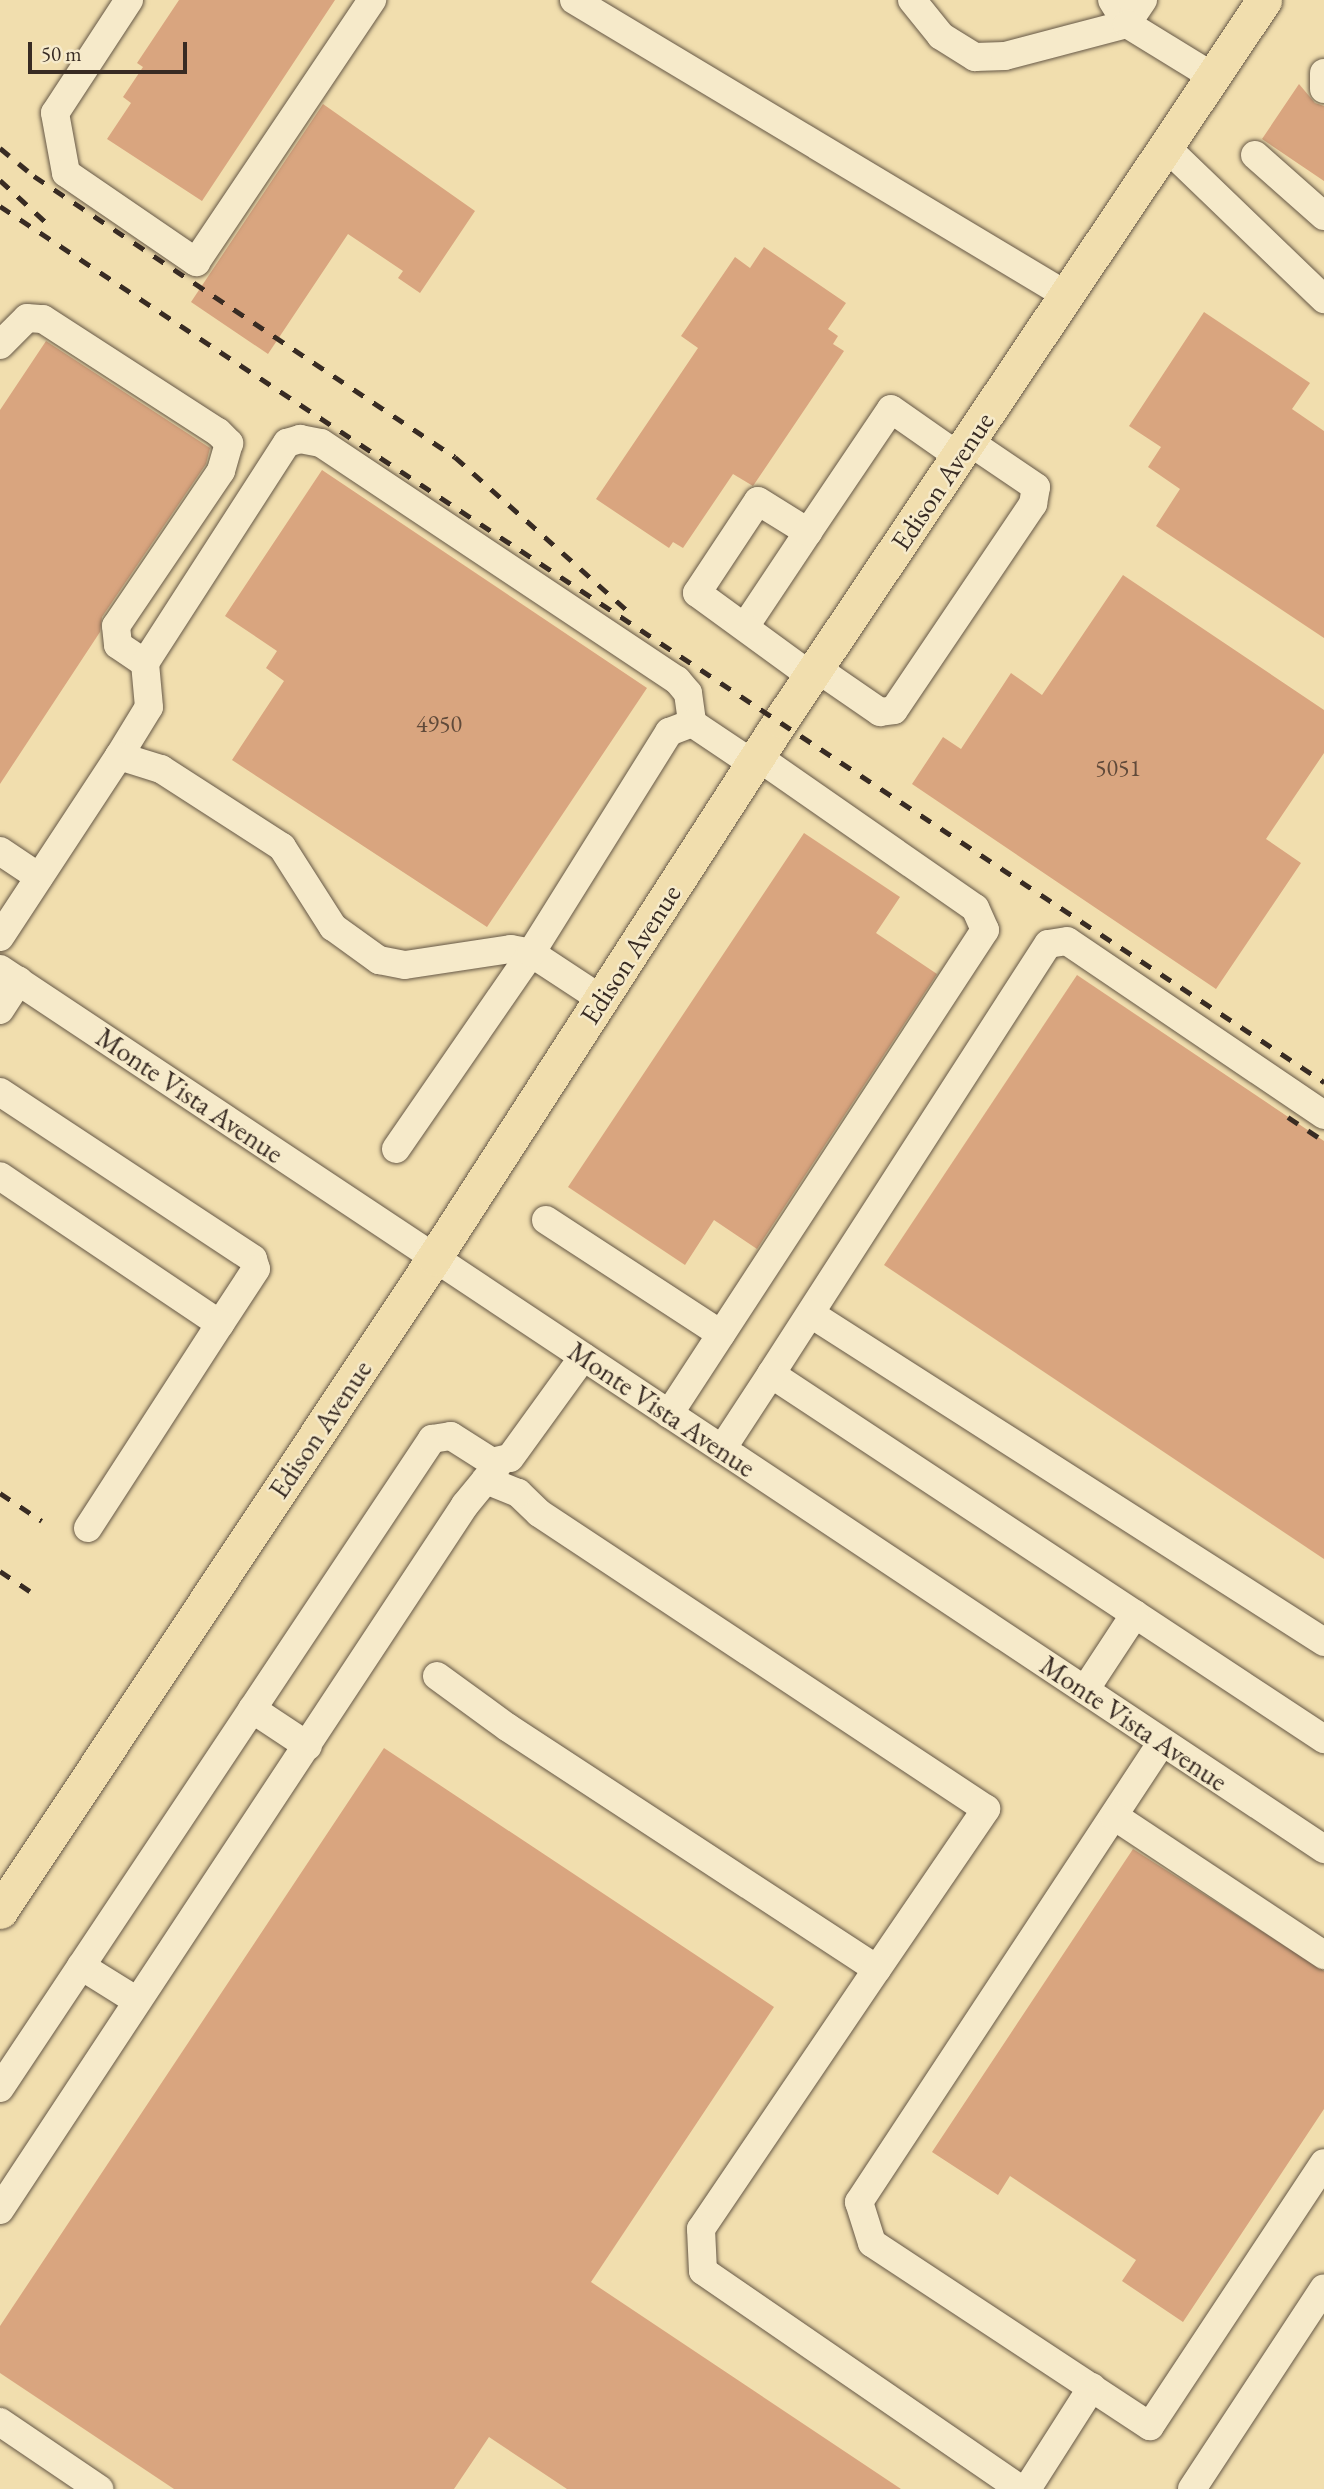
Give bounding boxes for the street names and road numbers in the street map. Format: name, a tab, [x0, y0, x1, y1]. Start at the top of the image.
street label: Edison Avenue	[883, 405, 1001, 557]
street label: Edison Avenue	[572, 878, 688, 1030]
street label: Monte Vista Avenue	[90, 1020, 290, 1170]
street label: Monte Vista Avenue	[562, 1334, 762, 1484]
street label: Edison Avenue	[261, 1353, 379, 1505]
street label: Monte Vista Avenue	[1034, 1648, 1234, 1798]

